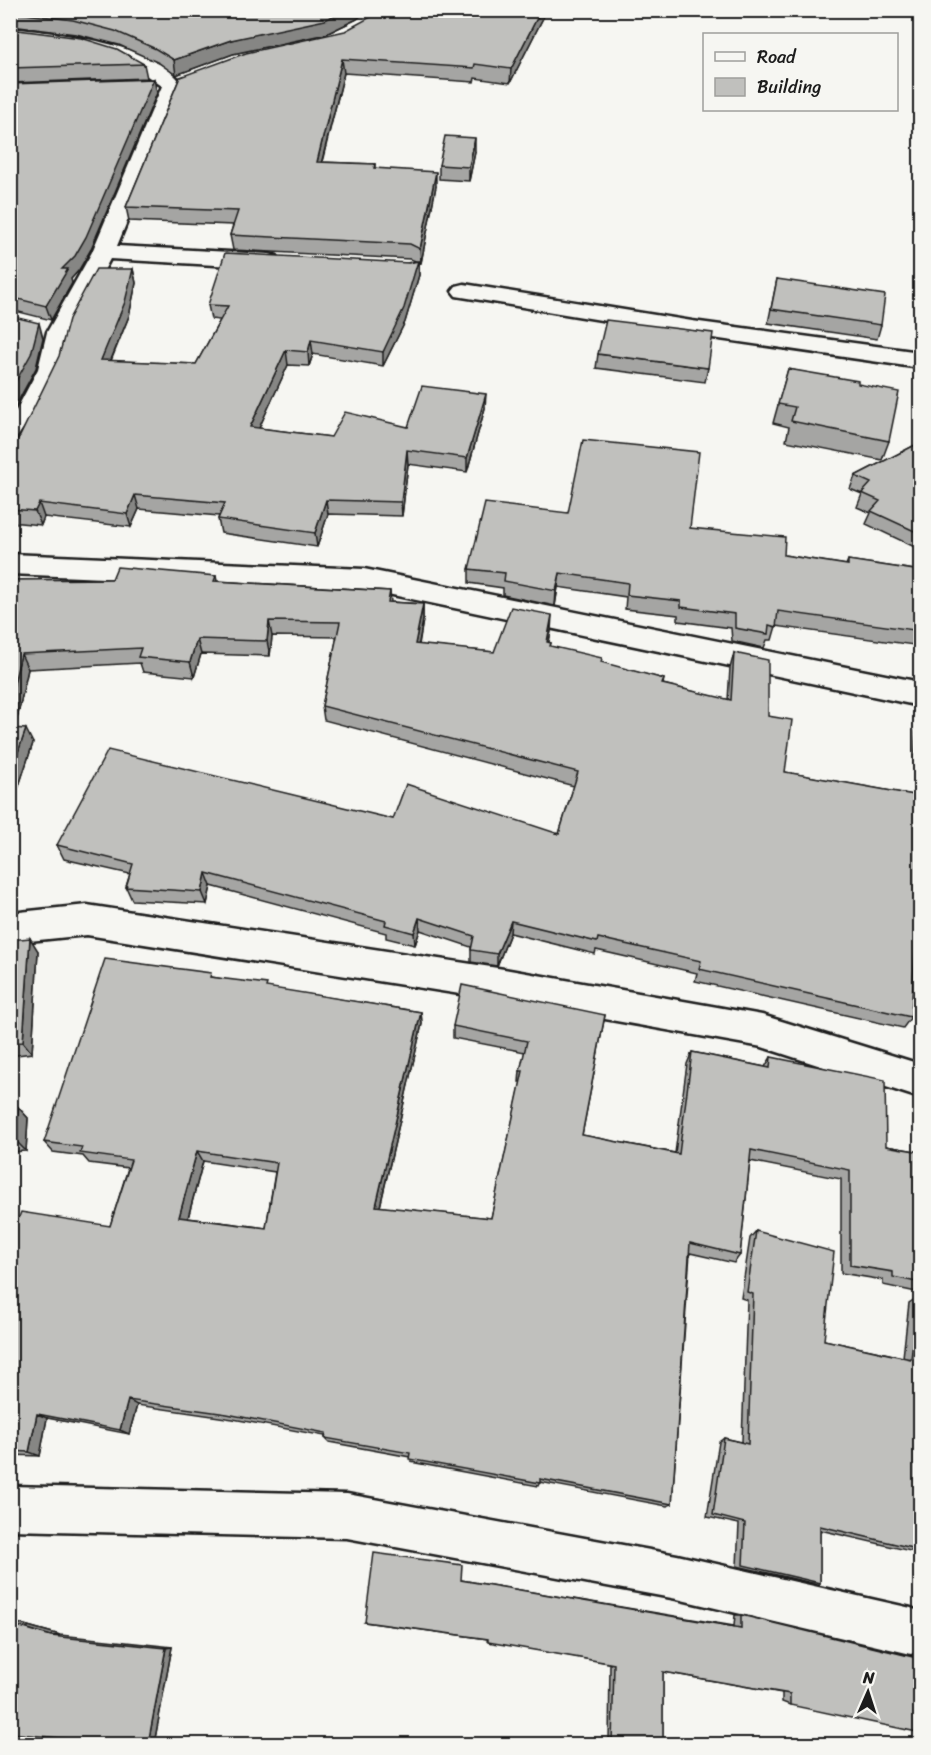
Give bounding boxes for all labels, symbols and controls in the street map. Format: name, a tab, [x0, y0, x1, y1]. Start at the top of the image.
legend	[703, 33, 898, 111]
text: Road	[757, 41, 797, 73]
text: Building	[757, 71, 821, 103]
north arrow	[838, 1662, 898, 1722]
text: N	[861, 1663, 876, 1692]

